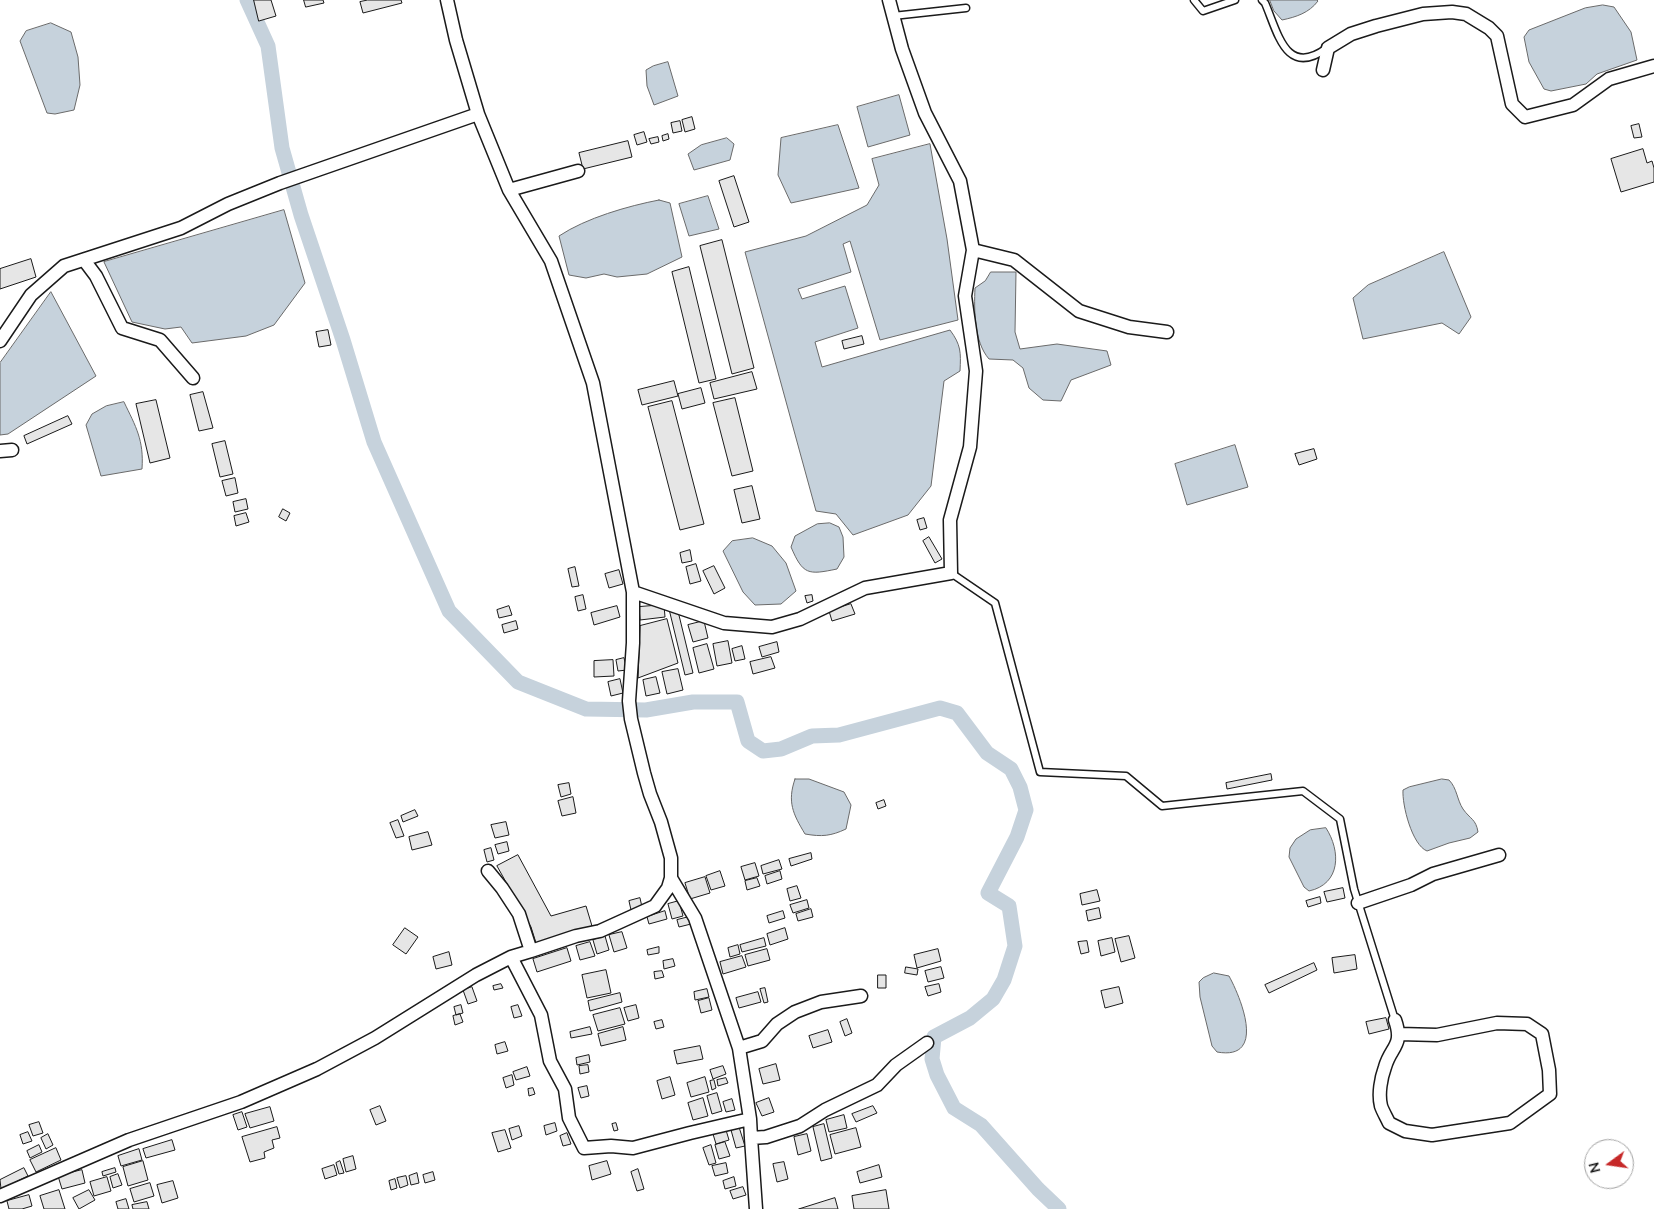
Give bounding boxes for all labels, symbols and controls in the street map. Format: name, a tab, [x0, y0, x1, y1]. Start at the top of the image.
north arrow	[1584, 1139, 1634, 1189]
text: N	[1584, 1160, 1605, 1175]

